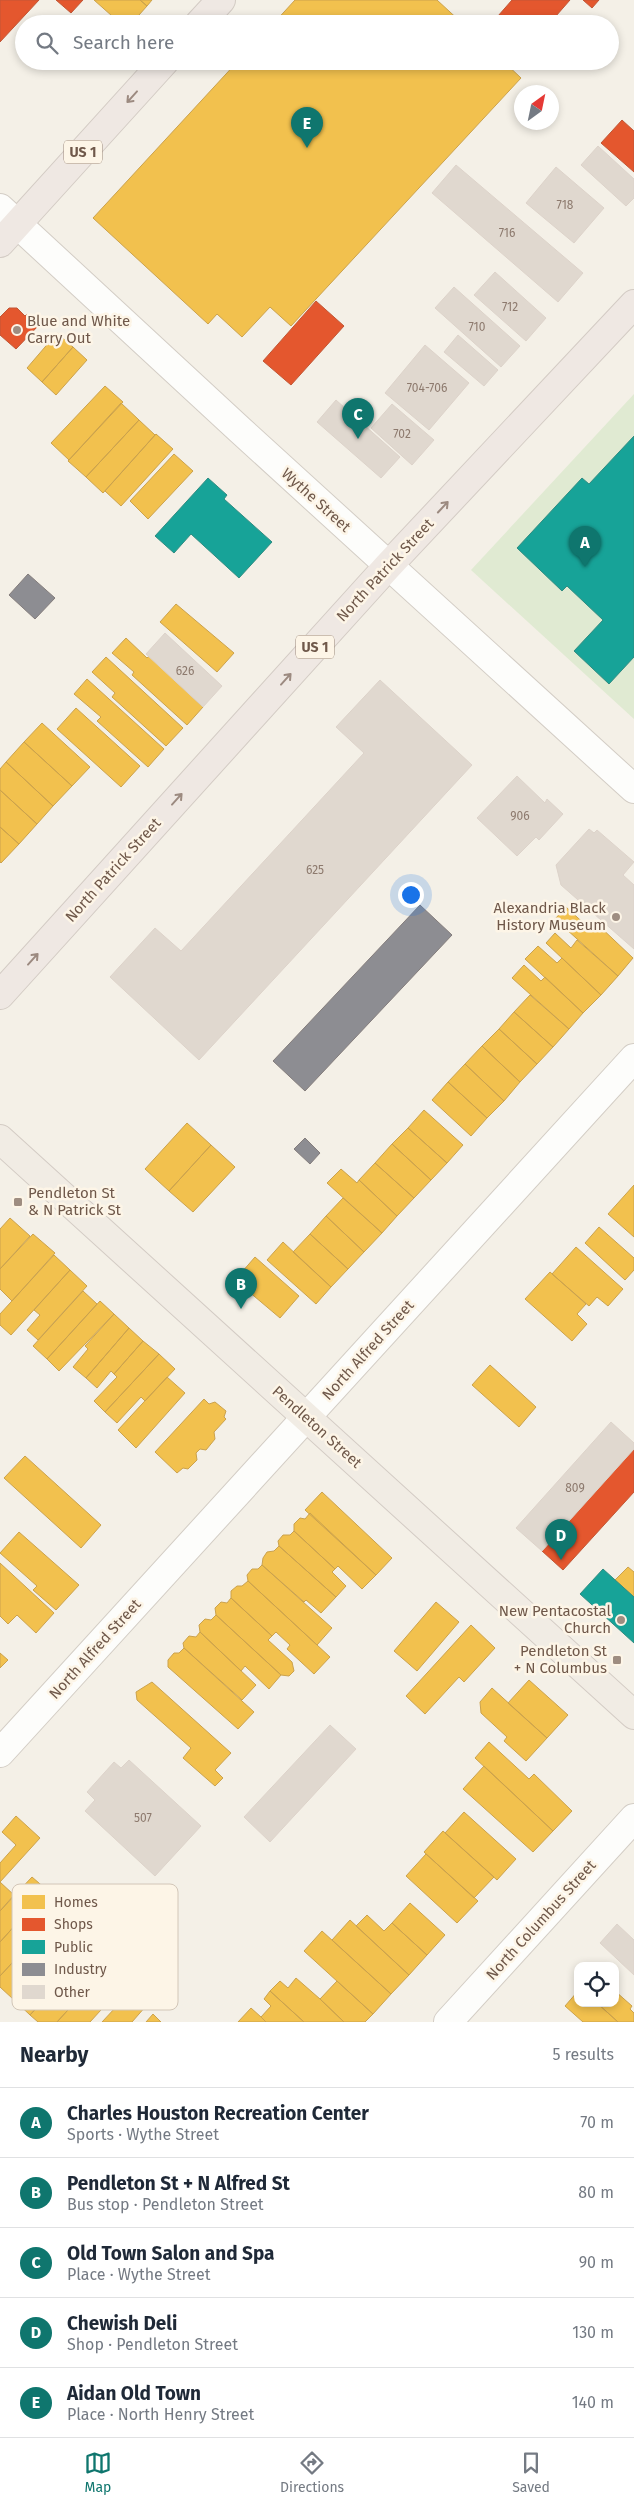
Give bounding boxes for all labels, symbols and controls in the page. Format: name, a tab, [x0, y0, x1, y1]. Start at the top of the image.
search box	[15, 15, 619, 70]
icon: search	[33, 29, 61, 57]
text: Search here	[73, 31, 174, 54]
north arrow	[514, 85, 559, 130]
one-way arrow	[127, 91, 138, 104]
pin: E	[291, 107, 323, 148]
road number: US 1	[64, 140, 102, 163]
house number: 718	[557, 198, 574, 212]
house number: 716	[499, 226, 515, 240]
house number: 712	[502, 300, 518, 314]
place label: Blue and White Carry Out	[27, 312, 130, 347]
house number: 710	[468, 320, 486, 334]
marker: Blue and White Carry Out	[11, 324, 23, 336]
house number: 704-706	[407, 381, 447, 395]
pin: C	[342, 398, 374, 439]
house number: 702	[393, 427, 411, 441]
street label: Wythe Street	[278, 464, 355, 536]
one-way arrow	[437, 501, 449, 514]
street label: North Patrick Street	[333, 514, 438, 625]
pin: A	[569, 526, 601, 567]
road number: US 1	[296, 636, 334, 659]
house number: 626	[176, 664, 194, 678]
one-way arrow	[280, 672, 292, 685]
one-way arrow	[171, 793, 183, 806]
house number: 906	[510, 809, 530, 823]
street label: North Patrick Street	[61, 814, 165, 926]
house number: 625	[306, 863, 324, 877]
your location	[398, 882, 424, 908]
place label: Alexandria Black History Museum	[493, 899, 606, 934]
marker: Alexandria Black History Museum	[610, 911, 622, 923]
one-way arrow	[27, 952, 39, 965]
place label: Pendleton St & N Patrick St	[28, 1184, 122, 1219]
marker: Pendleton St & N Patrick St	[12, 1196, 24, 1208]
pin: B	[225, 1268, 257, 1309]
street label: North Alfred Street	[318, 1296, 418, 1404]
street label: Pendleton Street	[269, 1382, 366, 1472]
house number: 809	[565, 1481, 585, 1495]
pin: D	[545, 1519, 577, 1560]
street label: North Alfred Street	[45, 1595, 145, 1703]
place label: New Pentacostal Church	[499, 1602, 612, 1637]
marker: New Pentacostal Church	[615, 1614, 627, 1626]
place label: Pendleton St + N Columbus	[514, 1642, 608, 1677]
marker: Pendleton St + N Columbus	[611, 1654, 623, 1666]
house number: 507	[134, 1811, 152, 1825]
street label: North Columbus Street	[482, 1856, 600, 1984]
legend	[12, 1884, 178, 2010]
text: Homes	[54, 1894, 98, 1911]
text: Shops	[54, 1916, 93, 1933]
text: Public	[54, 1939, 93, 1956]
text: Industry	[54, 1961, 107, 1978]
map controls	[574, 1962, 619, 2007]
button: locate	[574, 1962, 619, 2007]
text: Other	[54, 1984, 91, 2001]
text: Nearby	[20, 2042, 88, 2068]
text: 5 results	[553, 2045, 614, 2064]
text: Charles Houston Recreation Center	[67, 2102, 369, 2125]
text: A	[31, 2113, 41, 2132]
text: 70 m	[580, 2113, 614, 2132]
text: Sports · Wythe Street	[67, 2125, 219, 2144]
text: Pendleton St + N Alfred St	[67, 2172, 290, 2195]
text: B	[31, 2183, 41, 2202]
text: 80 m	[578, 2183, 614, 2202]
text: Bus stop · Pendleton Street	[67, 2195, 264, 2214]
text: Old Town Salon and Spa	[67, 2242, 275, 2265]
text: C	[31, 2253, 41, 2272]
text: 90 m	[579, 2253, 614, 2272]
text: Place · Wythe Street	[67, 2265, 210, 2284]
text: Chewish Deli	[67, 2312, 177, 2335]
text: D	[31, 2323, 41, 2342]
text: 130 m	[572, 2323, 614, 2342]
text: Shop · Pendleton Street	[67, 2335, 238, 2354]
text: Aidan Old Town	[67, 2382, 201, 2405]
text: E	[32, 2393, 40, 2412]
text: 140 m	[572, 2393, 614, 2412]
text: Place · North Henry Street	[67, 2405, 254, 2424]
tab: Map	[84, 2449, 112, 2496]
tab: Directions	[280, 2449, 344, 2496]
tab: Saved	[512, 2449, 550, 2496]

